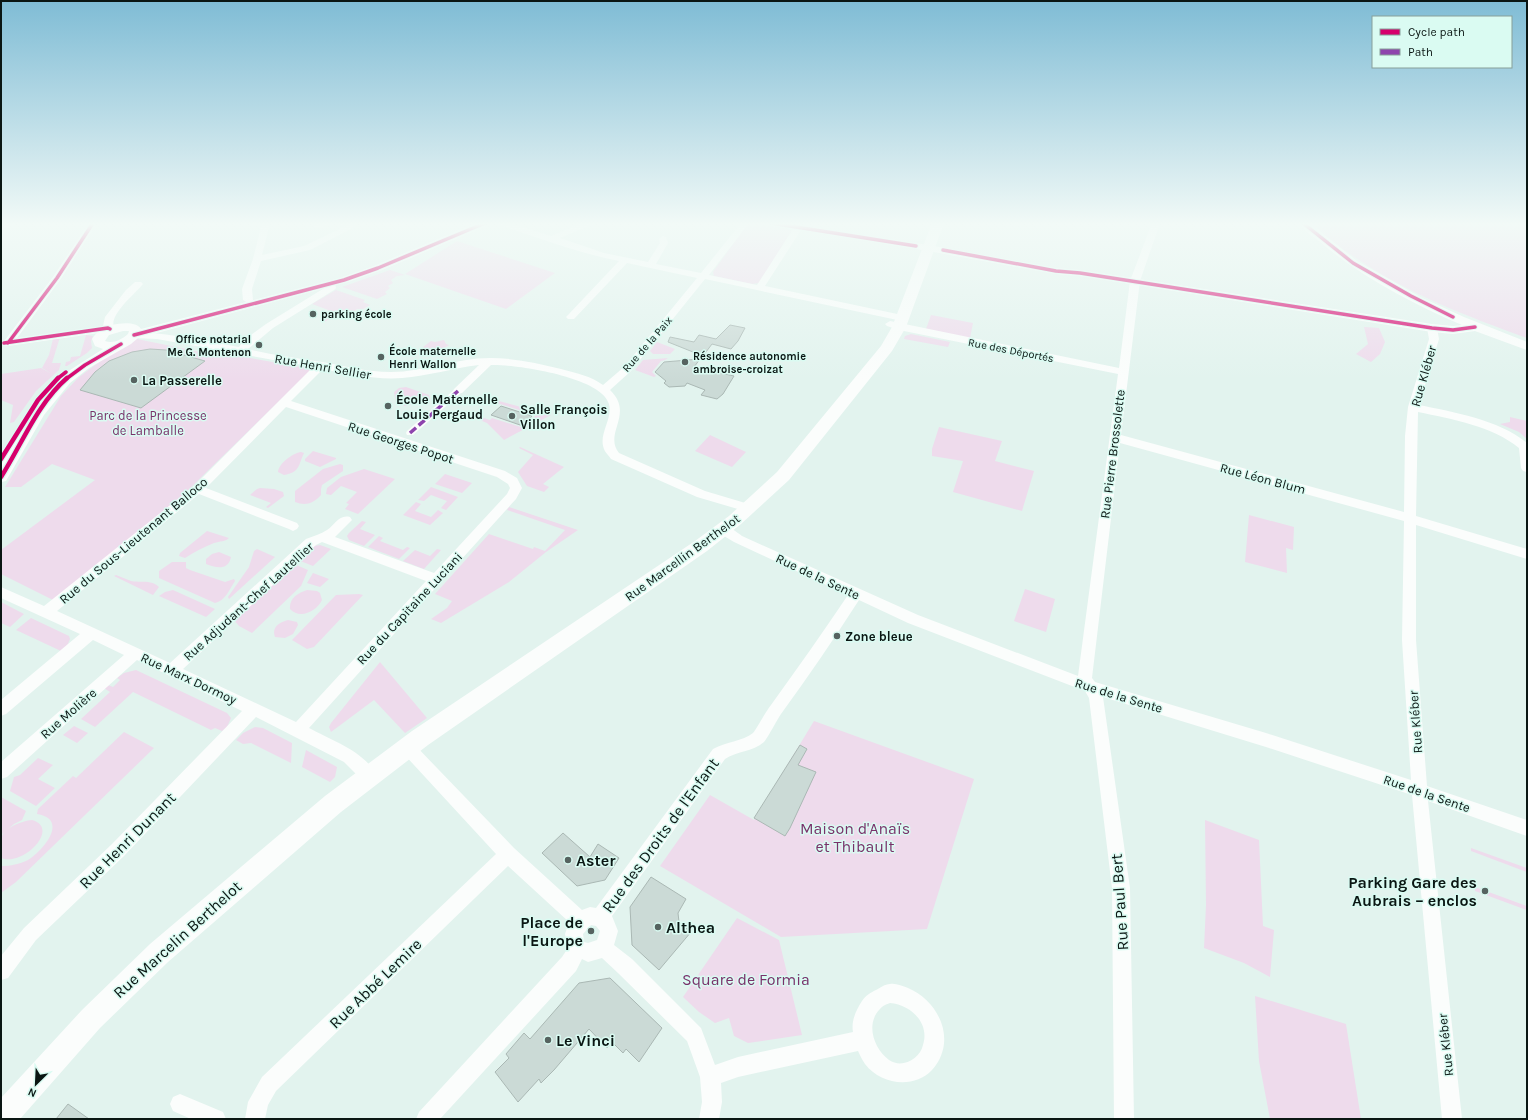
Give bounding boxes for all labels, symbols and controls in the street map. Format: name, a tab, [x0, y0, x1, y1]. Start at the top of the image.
legend	[1372, 16, 1512, 68]
text: Cycle path	[1408, 25, 1465, 39]
text: Path	[1408, 45, 1433, 59]
place label: parking école	[321, 308, 392, 321]
marker: parking école	[308, 309, 318, 319]
street label: Rue de la Paix	[620, 314, 675, 375]
place label: Office notarial Me G. Montenon	[167, 333, 251, 359]
street label: Rue des Déportés	[967, 336, 1055, 365]
marker: Office notarial Me G. Montenon	[254, 340, 264, 350]
place label: École maternelle Henri Wallon	[389, 343, 476, 371]
street label: Rue Kléber	[1408, 344, 1439, 408]
place label: Résidence autonomie ambroise-croizat	[693, 350, 806, 376]
street label: Rue Henri Sellier	[274, 351, 373, 382]
marker: École maternelle Henri Wallon	[376, 352, 386, 362]
marker: Résidence autonomie ambroise-croizat	[680, 357, 690, 367]
place label: La Passerelle	[142, 373, 222, 388]
marker: La Passerelle	[129, 375, 139, 385]
street label: Rue Pierre Brossolette	[1097, 388, 1128, 519]
place label: École Maternelle Louis Pergaud	[396, 390, 498, 422]
marker: École Maternelle Louis Pergaud	[383, 401, 393, 411]
place label: Salle François Villon	[520, 402, 607, 432]
park label: Parc de la Princesse de Lamballe	[89, 408, 207, 438]
marker: Salle François Villon	[507, 411, 517, 421]
street label: Rue Georges Popot	[346, 418, 456, 467]
street label: Rue Léon Blum	[1218, 460, 1307, 497]
street label: Rue du Sous-Lieutenant Balloco	[56, 474, 210, 607]
street label: Rue Marcellin Berthelot	[622, 511, 743, 604]
street label: Rue Adjudant-Chef Lautellier	[180, 539, 317, 664]
street label: Rue du Capitaine Luciani	[353, 549, 465, 668]
street label: Rue de la Sente	[773, 550, 862, 603]
place label: Zone bleue	[845, 629, 913, 644]
marker: Zone bleue	[832, 631, 842, 641]
street label: Rue Marx Dormoy	[139, 650, 239, 707]
street label: Rue de la Sente	[1073, 675, 1165, 716]
street label: Rue Molière	[37, 685, 100, 742]
street label: Rue Kléber	[1406, 690, 1425, 754]
street label: Rue des Droits de l'Enfant	[598, 754, 723, 916]
street label: Rue de la Sente	[1381, 772, 1473, 815]
street label: Rue Henri Dunant	[75, 788, 180, 893]
park label: Maison d'Anaïs et Thibault	[800, 819, 910, 856]
place label: Aster	[576, 851, 616, 870]
street label: Rue Paul Bert	[1107, 853, 1132, 951]
marker: Aster	[563, 855, 573, 865]
place label: Parking Gare des Aubrais – enclos	[1348, 873, 1477, 910]
street label: Rue Marcelin Berthelot	[109, 877, 245, 1002]
marker: Parking Gare des Aubrais – enclos	[1480, 886, 1490, 896]
place label: Place de l'Europe	[520, 913, 583, 950]
place label: Althea	[666, 918, 715, 937]
marker: Althea	[653, 922, 663, 932]
marker: Place de l'Europe	[586, 926, 596, 936]
street label: Rue Abbé Lemire	[325, 934, 426, 1032]
park label: Square de Formia	[682, 970, 810, 989]
street label: Rue Kléber	[1435, 1013, 1456, 1077]
place label: Le Vinci	[556, 1031, 615, 1050]
marker: Le Vinci	[543, 1035, 553, 1045]
north arrow	[16, 1064, 56, 1104]
text: N	[26, 1085, 38, 1100]

